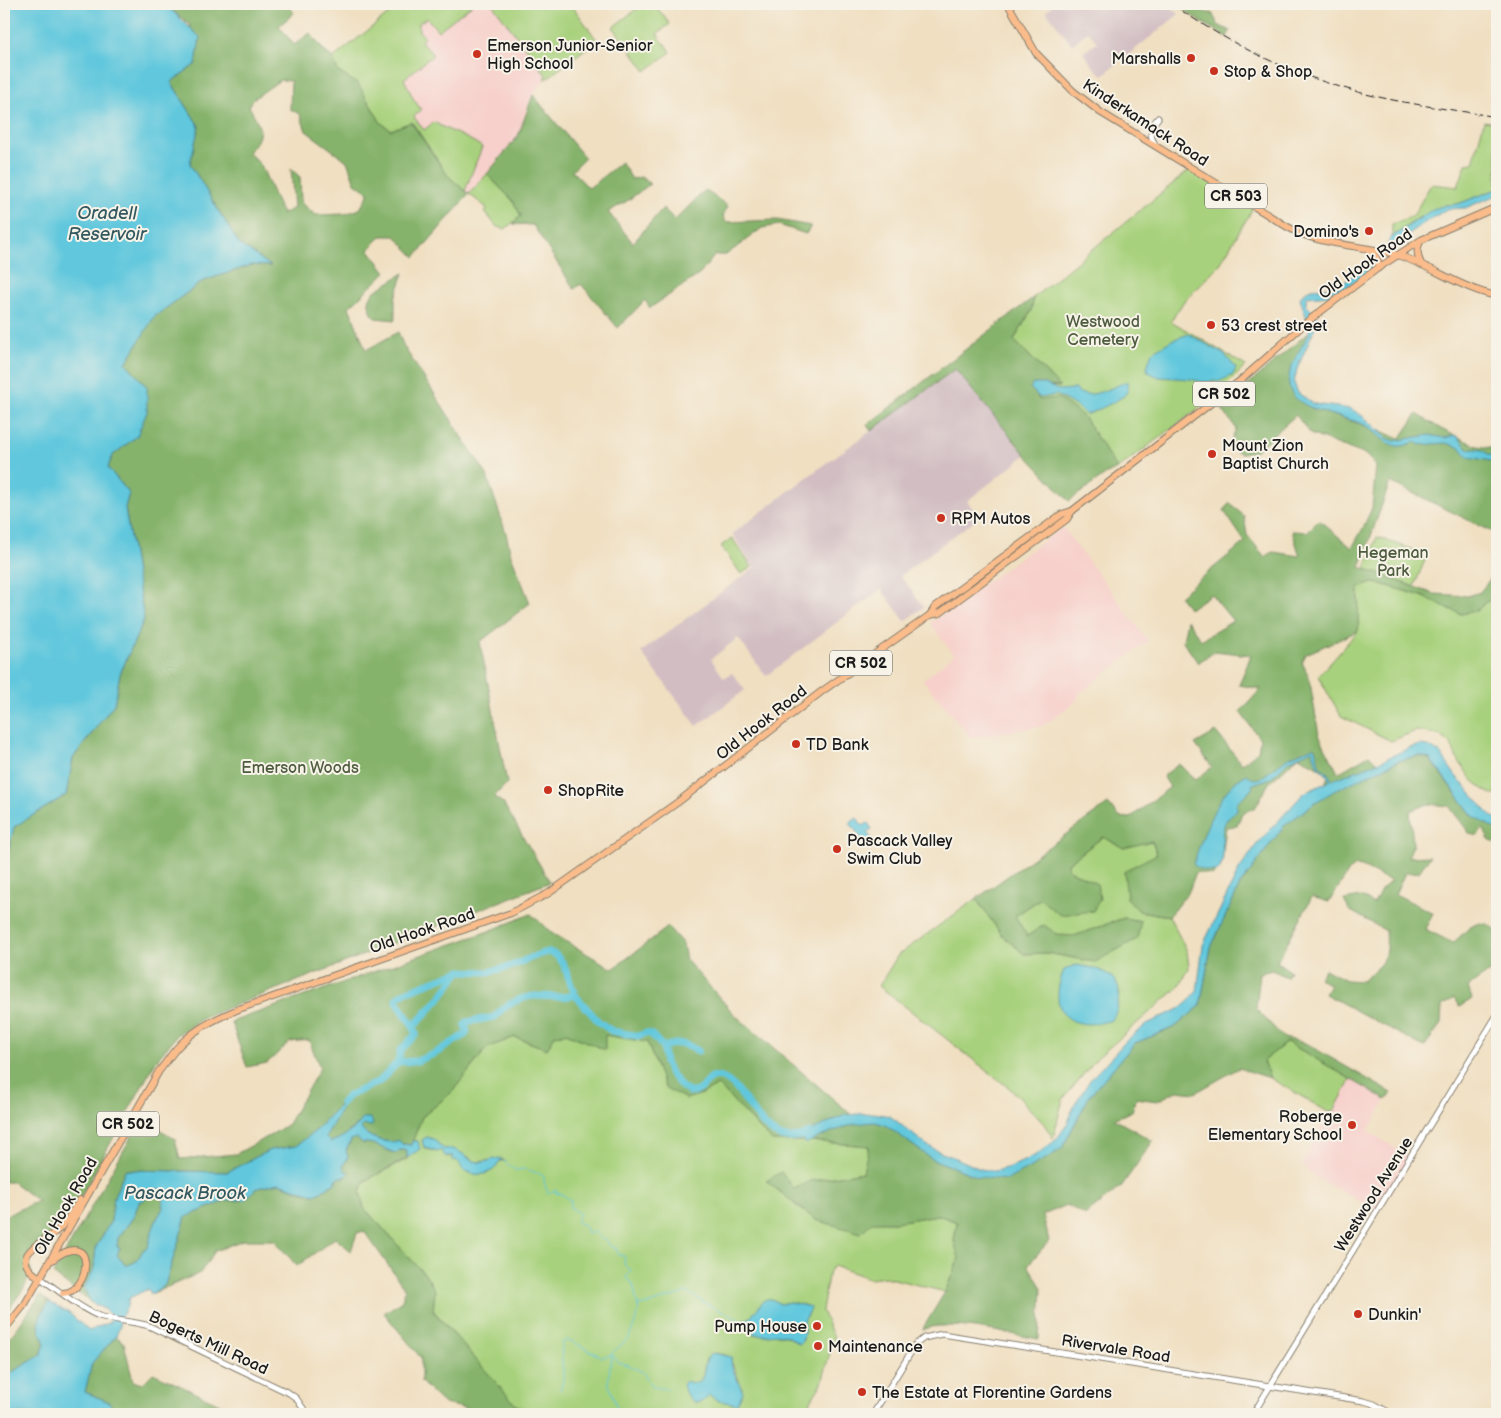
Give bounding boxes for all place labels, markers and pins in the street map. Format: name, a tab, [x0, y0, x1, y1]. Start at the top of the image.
place label: Emerson Junior-Senior High School	[487, 37, 653, 74]
marker: Emerson Junior-Senior High School	[471, 48, 483, 60]
place label: Marshalls	[1111, 50, 1181, 69]
marker: Marshalls	[1185, 52, 1197, 64]
place label: Stop & Shop	[1224, 63, 1312, 82]
marker: Stop & Shop	[1208, 65, 1220, 77]
place label: Domino's	[1293, 223, 1359, 242]
marker: Domino's	[1363, 225, 1375, 237]
place label: 53 crest street	[1221, 317, 1327, 336]
marker: 53 crest street	[1205, 319, 1217, 331]
place label: Mount Zion Baptist Church	[1222, 437, 1329, 474]
marker: Mount Zion Baptist Church	[1206, 448, 1218, 460]
place label: RPM Autos	[951, 510, 1031, 529]
marker: RPM Autos	[935, 512, 947, 524]
place label: TD Bank	[806, 736, 869, 755]
marker: TD Bank	[790, 738, 802, 750]
place label: ShopRite	[558, 782, 624, 801]
marker: ShopRite	[542, 784, 554, 796]
place label: Pascack Valley Swim Club	[847, 832, 953, 869]
marker: Pascack Valley Swim Club	[831, 843, 843, 855]
place label: Roberge Elementary School	[1208, 1108, 1343, 1145]
marker: Roberge Elementary School	[1346, 1119, 1358, 1131]
place label: Dunkin'	[1368, 1306, 1421, 1325]
marker: Dunkin'	[1352, 1308, 1364, 1320]
place label: Pump House	[714, 1318, 807, 1337]
marker: Pump House	[811, 1320, 823, 1332]
place label: Maintenance	[828, 1338, 923, 1357]
marker: Maintenance	[812, 1340, 824, 1352]
place label: The Estate at Florentine Gardens	[872, 1384, 1112, 1403]
marker: The Estate at Florentine Gardens	[856, 1386, 868, 1398]

